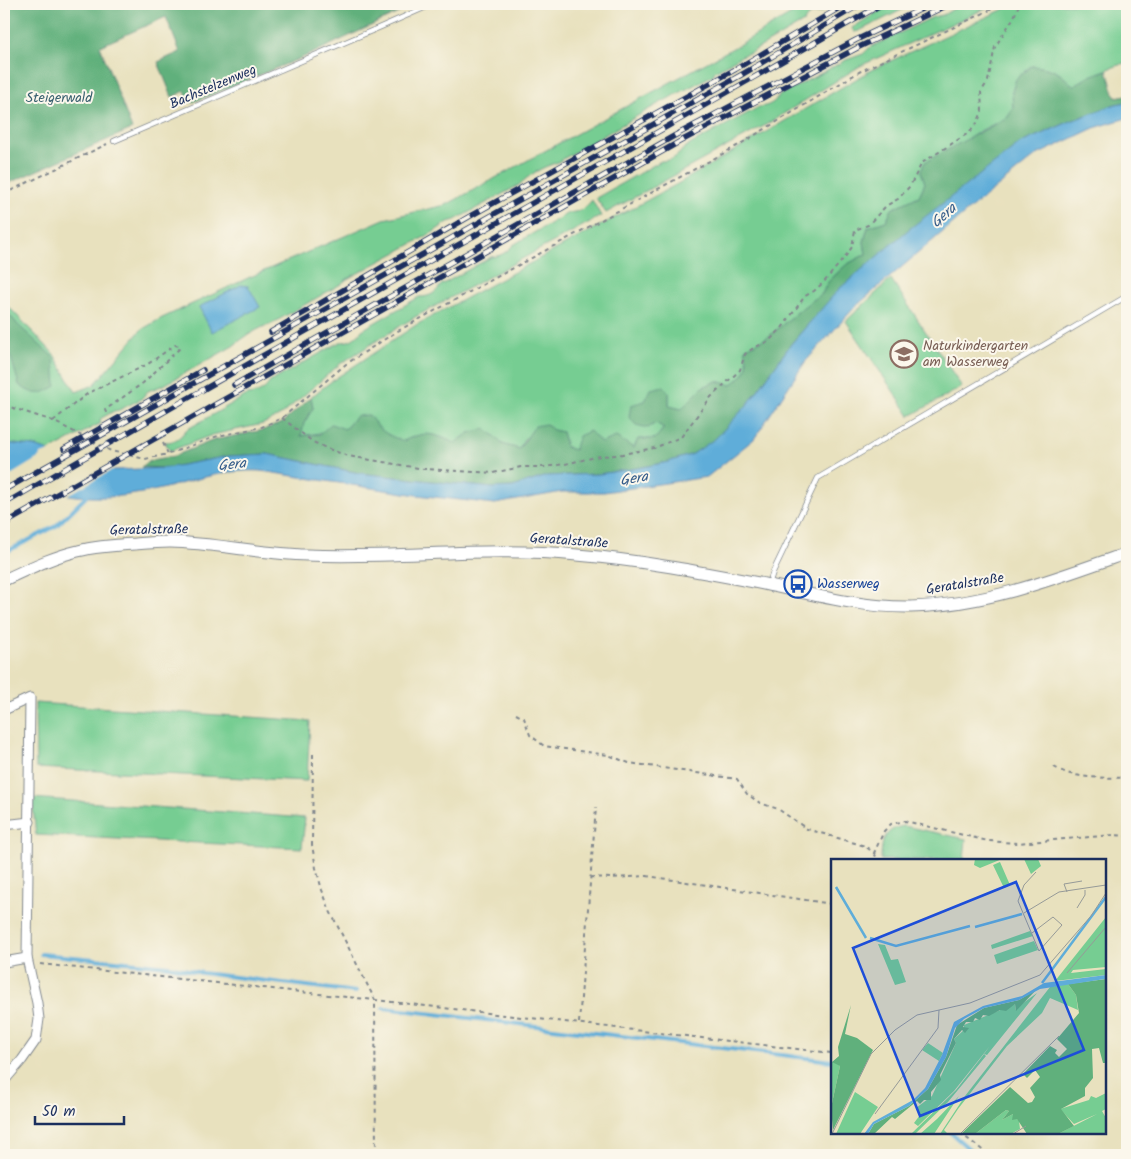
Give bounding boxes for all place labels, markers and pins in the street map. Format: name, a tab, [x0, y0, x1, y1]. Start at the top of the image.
place label: Naturkindergarten am Wasserweg	[923, 335, 1028, 373]
school or university icon: Naturkindergarten am Wasserweg	[889, 339, 919, 369]
bus stop icon: Wasserweg	[783, 569, 813, 599]
place label: Wasserweg	[817, 573, 880, 595]

